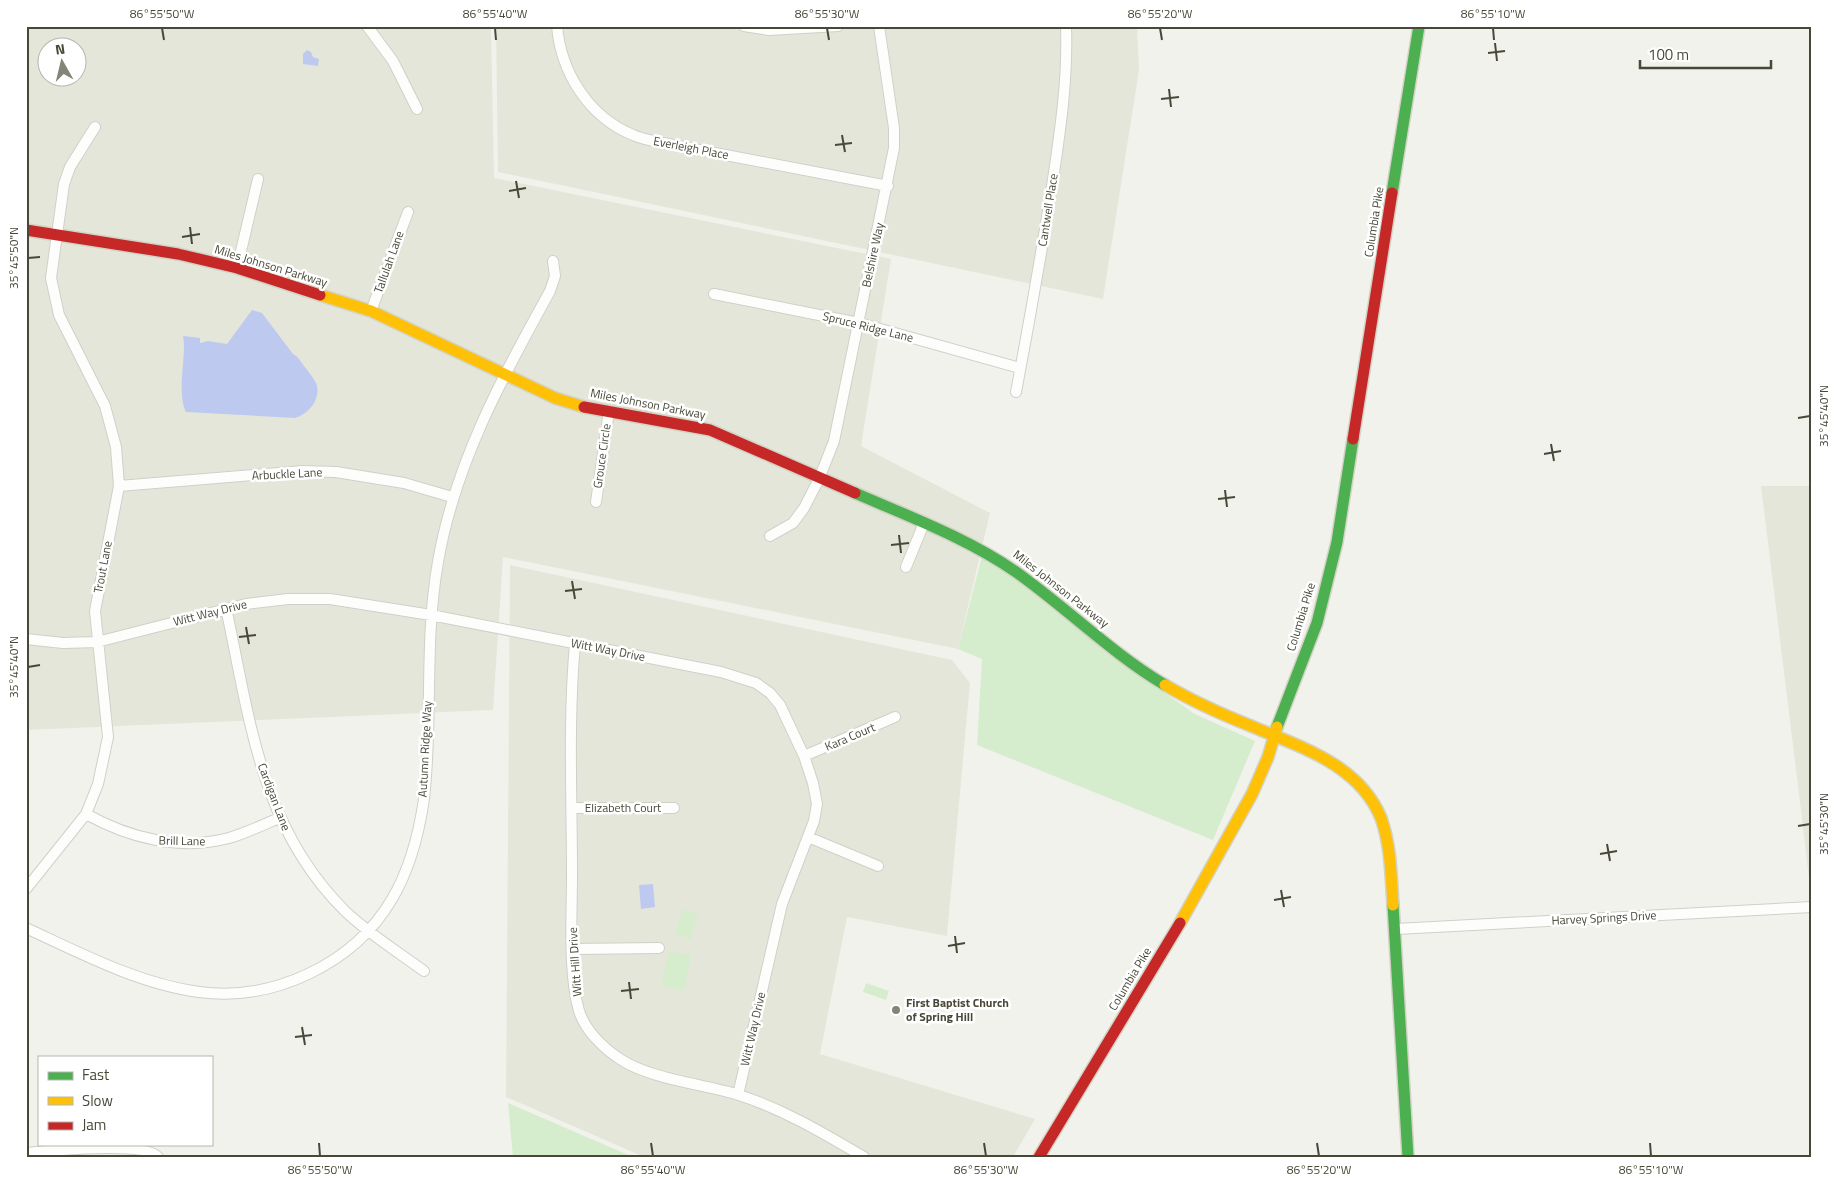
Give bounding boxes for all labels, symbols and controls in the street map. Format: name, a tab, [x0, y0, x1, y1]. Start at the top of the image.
text: 86°55'50"W	[130, 4, 195, 23]
text: 86°55'40"W	[463, 4, 528, 23]
text: 86°55'30"W	[795, 4, 860, 23]
text: 86°55'20"W	[1128, 4, 1193, 23]
text: 86°55'10"W	[1461, 4, 1526, 23]
north arrow	[38, 38, 88, 88]
text: N	[54, 38, 66, 60]
scale bar	[1640, 38, 1772, 70]
text: 100 m	[1648, 43, 1689, 66]
street label: Everleigh Place	[652, 131, 730, 164]
street label: Cantwell Place	[1032, 172, 1063, 248]
street label: Columbia Pike	[1359, 185, 1388, 258]
street label: Belshire Way	[856, 221, 889, 289]
text: 35°45'50"N	[4, 227, 23, 289]
street label: Tallulah Lane	[368, 228, 409, 296]
street label: Miles Johnson Parkway	[212, 239, 330, 292]
street label: Spruce Ridge Lane	[821, 306, 915, 347]
street label: Miles Johnson Parkway	[589, 383, 708, 424]
text: 35°45'40"N	[1814, 385, 1833, 447]
street label: Grouce Circle	[588, 422, 615, 490]
street label: Arbuckle Lane	[251, 462, 323, 485]
street label: Trout Lane	[88, 539, 117, 595]
street label: Miles Johnson Parkway	[1009, 545, 1113, 632]
street label: Columbia Pike	[1281, 580, 1320, 654]
street label: Witt Way Drive	[171, 594, 249, 631]
street label: Witt Way Drive	[569, 633, 647, 666]
text: 35°45'40"N	[4, 636, 23, 698]
street label: Autumn Ridge Way	[412, 700, 437, 798]
street label: Kara Court	[822, 717, 879, 756]
street label: Cardigan Lane	[253, 760, 296, 833]
text: 35°45'30"N	[1814, 793, 1833, 855]
street label: Elizabeth Court	[585, 798, 662, 817]
street label: Brill Lane	[159, 831, 205, 850]
street label: Harvey Springs Drive	[1551, 905, 1657, 930]
street label: Witt Hill Drive	[563, 927, 586, 997]
street label: Columbia Pike	[1103, 943, 1156, 1014]
street label: Witt Way Drive	[735, 990, 770, 1068]
place label: First Baptist Church of Spring Hill	[906, 993, 1009, 1026]
marker: First Baptist Church of Spring Hill	[890, 1004, 902, 1016]
legend	[38, 1056, 212, 1146]
text: Fast	[82, 1063, 110, 1086]
text: Slow	[82, 1089, 113, 1112]
text: Jam	[82, 1113, 106, 1136]
text: 86°55'50"W	[288, 1160, 353, 1179]
text: 86°55'40"W	[621, 1160, 686, 1179]
text: 86°55'30"W	[954, 1160, 1019, 1179]
text: 86°55'20"W	[1287, 1160, 1352, 1179]
text: 86°55'10"W	[1619, 1160, 1684, 1179]

